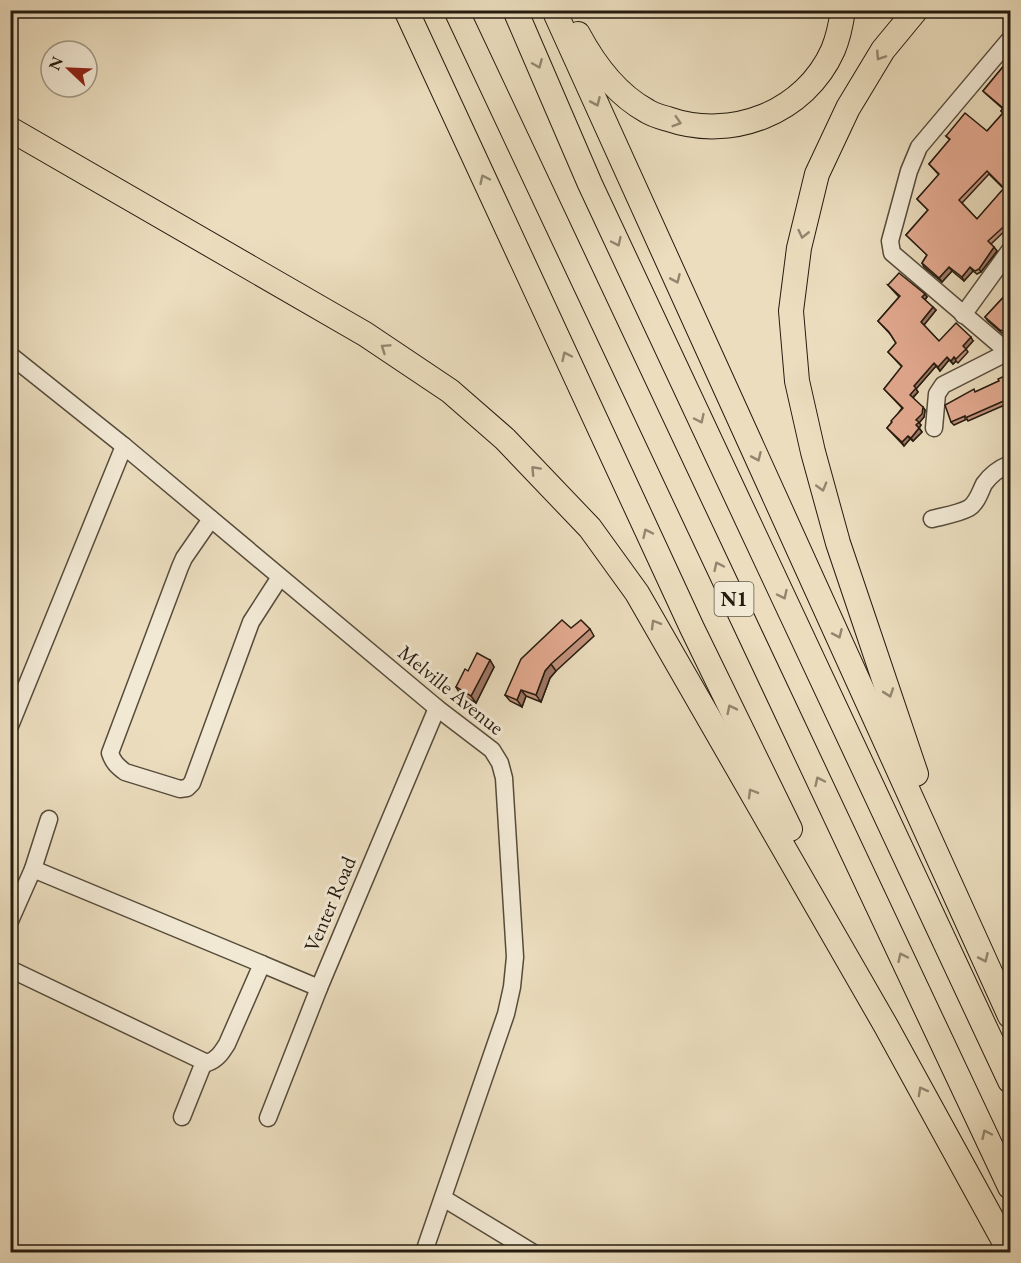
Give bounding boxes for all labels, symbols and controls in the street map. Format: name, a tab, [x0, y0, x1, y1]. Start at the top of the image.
north arrow	[39, 39, 99, 99]
one-way arrow	[875, 50, 887, 60]
text: N	[43, 53, 68, 73]
one-way arrow	[531, 58, 543, 69]
one-way arrow	[588, 96, 600, 107]
one-way arrow	[671, 115, 682, 127]
one-way arrow	[479, 174, 491, 185]
one-way arrow	[797, 228, 810, 238]
one-way arrow	[610, 236, 622, 247]
one-way arrow	[669, 273, 681, 284]
one-way arrow	[381, 343, 391, 355]
one-way arrow	[561, 351, 573, 362]
one-way arrow	[693, 412, 705, 423]
one-way arrow	[750, 451, 762, 462]
one-way arrow	[532, 467, 543, 478]
one-way arrow	[815, 482, 828, 492]
one-way arrow	[643, 528, 655, 539]
one-way arrow	[714, 562, 726, 573]
road number: N1	[714, 582, 754, 616]
one-way arrow	[775, 589, 787, 600]
one-way arrow	[650, 620, 662, 630]
one-way arrow	[830, 628, 842, 639]
street label: Melville Avenue	[393, 639, 510, 741]
one-way arrow	[881, 687, 894, 698]
one-way arrow	[726, 704, 738, 715]
one-way arrow	[815, 776, 827, 787]
one-way arrow	[748, 789, 759, 799]
street label: Venter Road	[297, 852, 362, 956]
one-way arrow	[977, 951, 989, 962]
one-way arrow	[898, 953, 910, 964]
one-way arrow	[918, 1086, 929, 1097]
one-way arrow	[981, 1129, 993, 1140]

